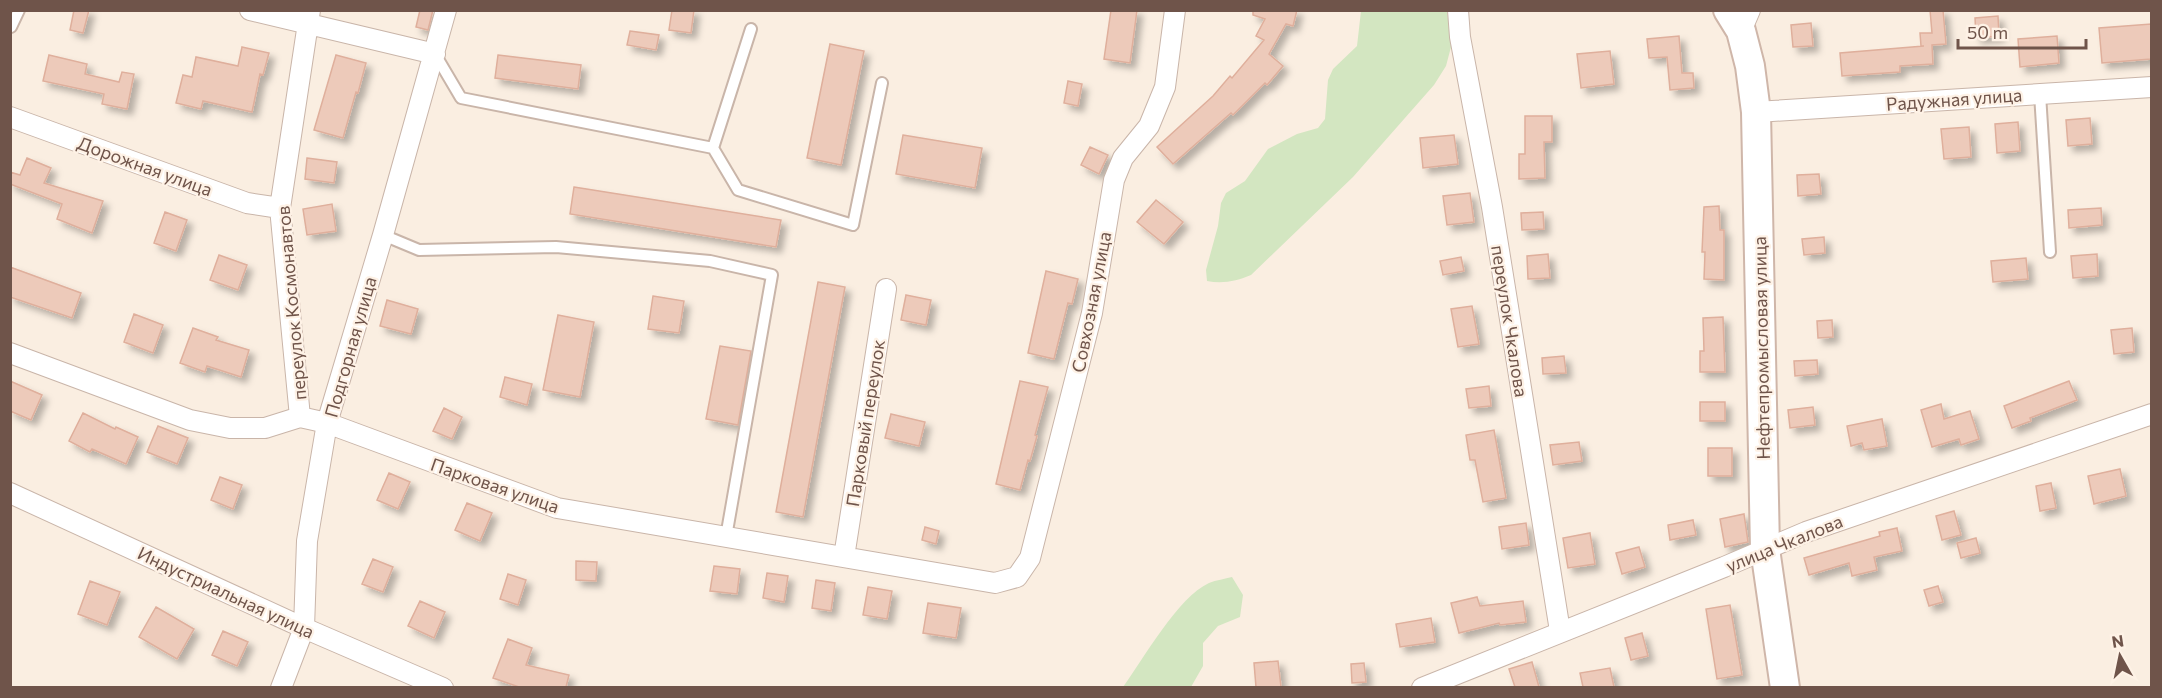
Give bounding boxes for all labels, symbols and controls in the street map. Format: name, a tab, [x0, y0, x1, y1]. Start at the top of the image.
scale bar	[1958, 12, 2086, 50]
text: 50 m	[1967, 21, 2008, 43]
street label: Радужная улица	[1885, 83, 2023, 115]
street label: Дорожная улица	[75, 131, 215, 201]
street label: переулок Космонавтов	[272, 205, 310, 401]
street label: Совхозная улица	[1067, 230, 1115, 374]
street label: Нефтепромысловая улица	[1748, 236, 1774, 460]
street label: переулок Чкалова	[1487, 243, 1533, 399]
street label: Подгорная улица	[319, 274, 381, 420]
street label: Парковый переулок	[841, 338, 889, 508]
street label: Парковая улица	[428, 453, 562, 517]
street label: улица Чкалова	[1722, 510, 1846, 576]
street label: Индустриальная улица	[134, 541, 318, 643]
north arrow	[2090, 626, 2150, 686]
text: N	[2110, 630, 2125, 651]

